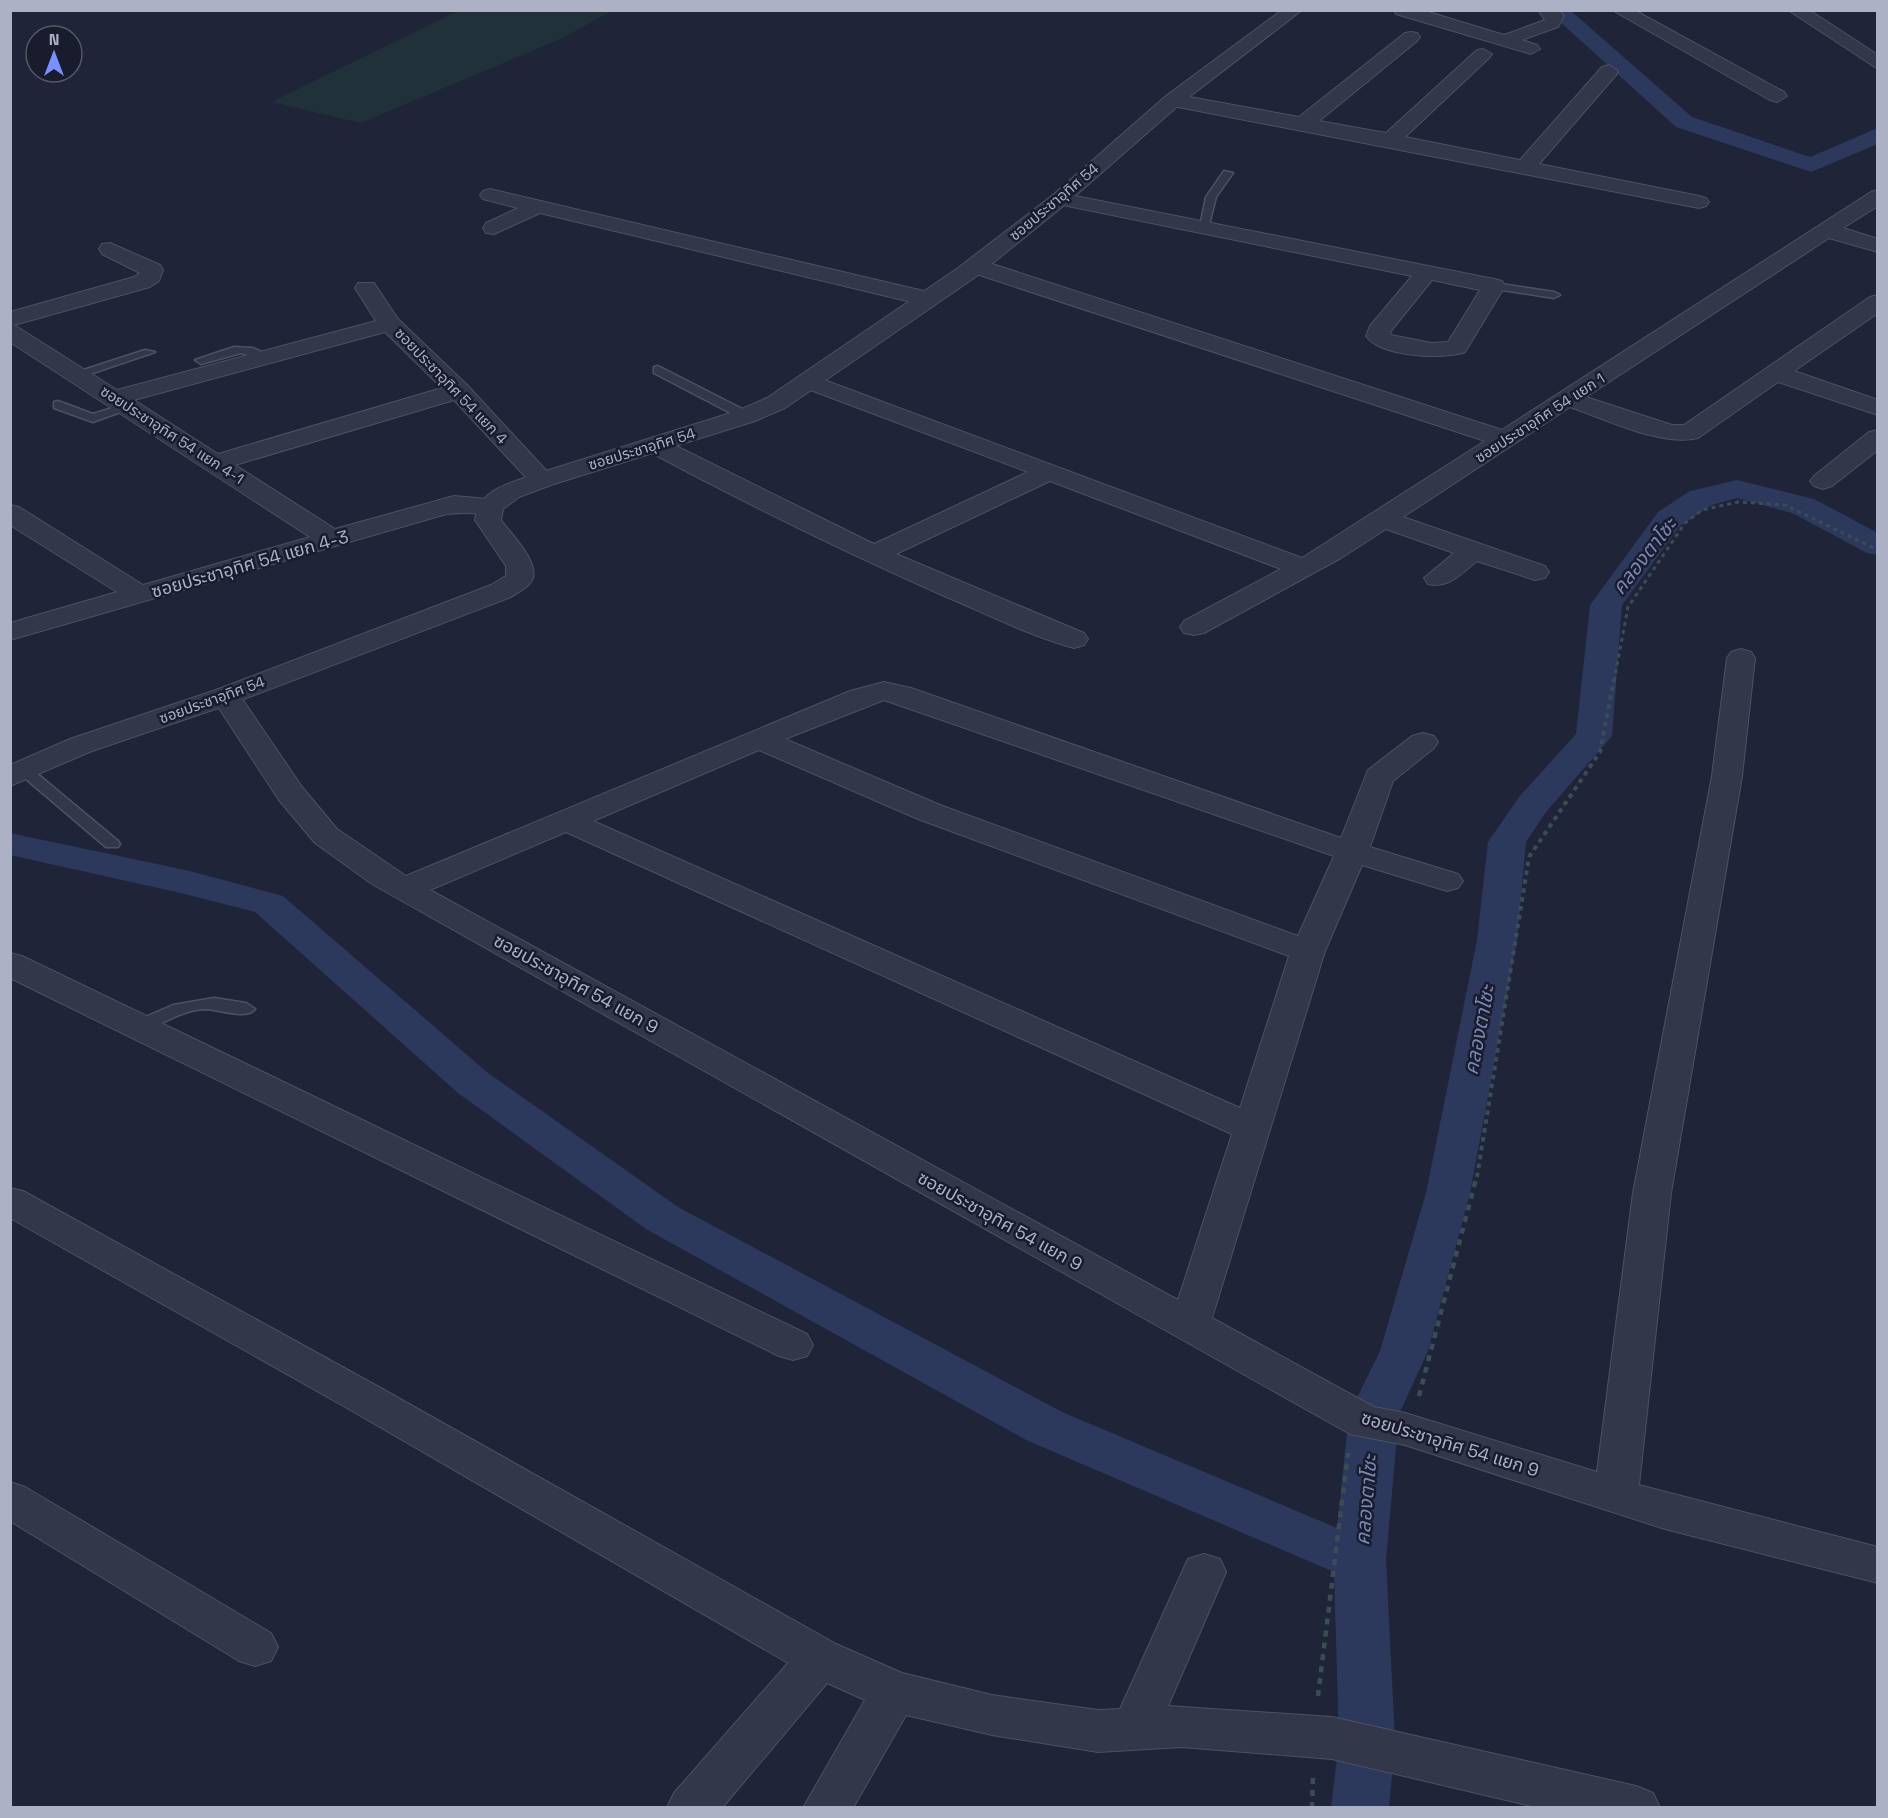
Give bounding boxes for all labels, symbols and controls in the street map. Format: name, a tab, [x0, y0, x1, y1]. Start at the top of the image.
north arrow	[24, 24, 84, 84]
text: N	[49, 29, 59, 50]
street label: ซอยประชาอุทิศ 54	[1005, 159, 1102, 245]
street label: ซอยประชาอุทิศ 54 แยก 4	[391, 324, 512, 448]
street label: ซอยประชาอุทิศ 54 แยก 1	[1471, 368, 1608, 467]
street label: ซอยประชาอุทิศ 54 แยก 4-1	[97, 381, 248, 488]
street label: ซอยประชาอุทิศ 54	[586, 423, 698, 474]
water label: คลองตาโซะ	[1606, 511, 1683, 600]
street label: ซอยประชาอุทิศ 54 แยก 4-3	[149, 524, 351, 603]
street label: ซอยประชาอุทิศ 54	[156, 672, 267, 727]
street label: ซอยประชาอุทิศ 54 แยก 9	[490, 929, 663, 1038]
water label: คลองตาโซะ	[1458, 981, 1501, 1077]
street label: ซอยประชาอุทิศ 54 แยก 9	[914, 1166, 1087, 1275]
street label: ซอยประชาอุทิศ 54 แยก 9	[1358, 1406, 1542, 1482]
water label: คลองตาโซะ	[1349, 1452, 1383, 1546]

